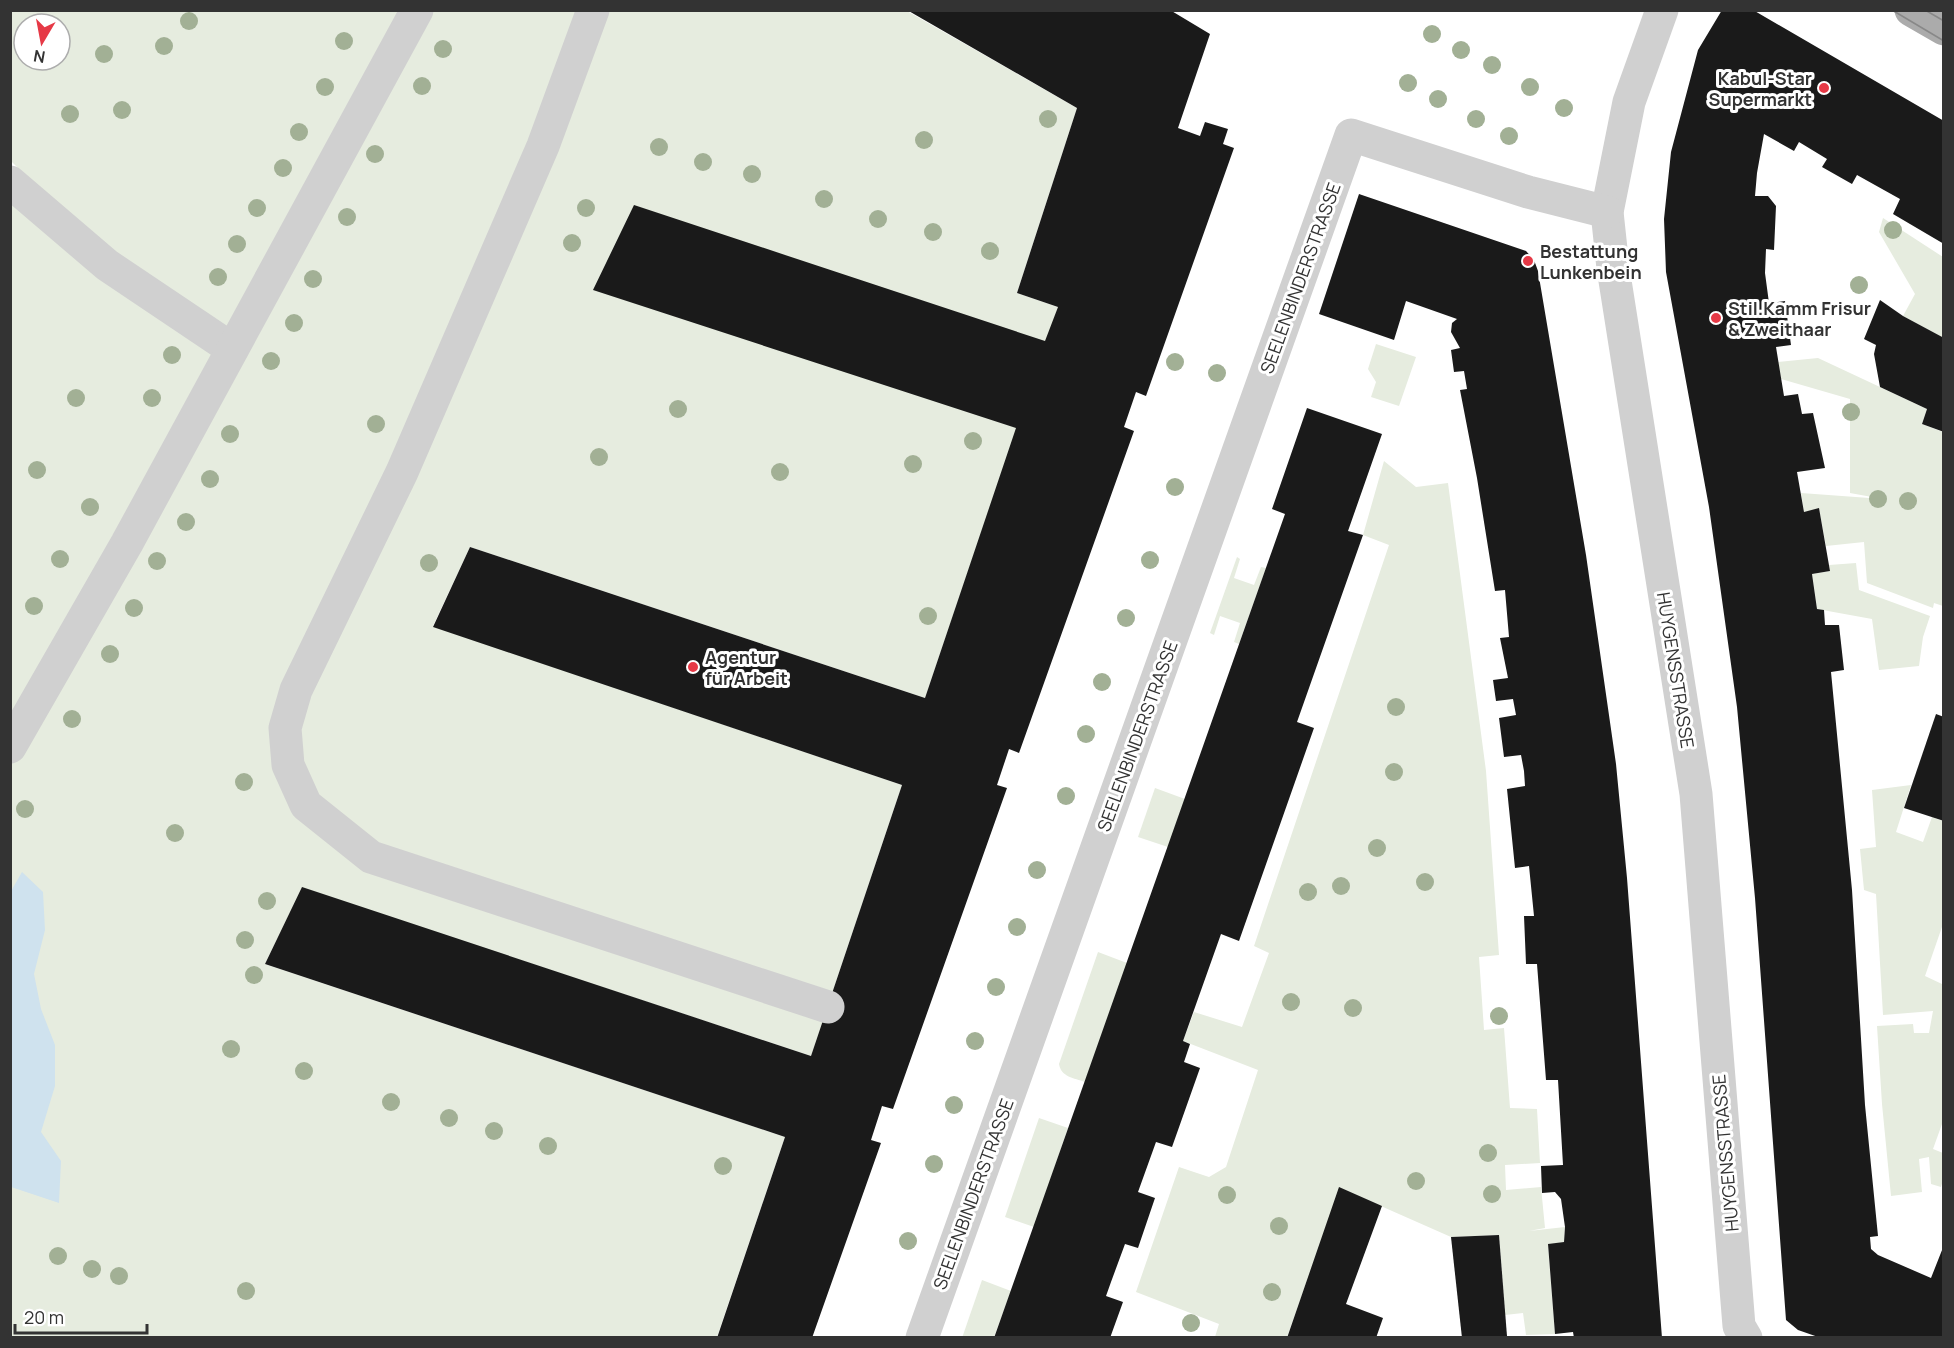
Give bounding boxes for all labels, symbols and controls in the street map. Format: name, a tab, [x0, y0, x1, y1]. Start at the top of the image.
north arrow	[12, 12, 72, 72]
text: N	[32, 45, 47, 69]
place label: Kabul-Star Supermarkt	[1709, 66, 1812, 111]
marker: Kabul-Star Supermarkt	[1817, 81, 1831, 95]
street label: SEELENBINDERSTRASSE	[1254, 179, 1346, 377]
place label: Bestattung Lunkenbein	[1540, 239, 1642, 284]
marker: Bestattung Lunkenbein	[1521, 254, 1535, 268]
place label: Stil.Kamm Frisur & Zweithaar	[1728, 296, 1871, 341]
marker: Stil.Kamm Frisur & Zweithaar	[1709, 311, 1723, 325]
street label: HUYGENSSTRASSE	[1652, 590, 1700, 750]
street label: SEELENBINDERSTRASSE	[1091, 637, 1183, 835]
place label: Agentur für Arbeit	[705, 645, 788, 690]
marker: Agentur für Arbeit	[686, 660, 700, 674]
street label: HUYGENSSTRASSE	[1706, 1073, 1744, 1233]
street label: SEELENBINDERSTRASSE	[927, 1095, 1019, 1293]
scale bar	[15, 1297, 147, 1335]
text: 20 m	[24, 1305, 64, 1329]

